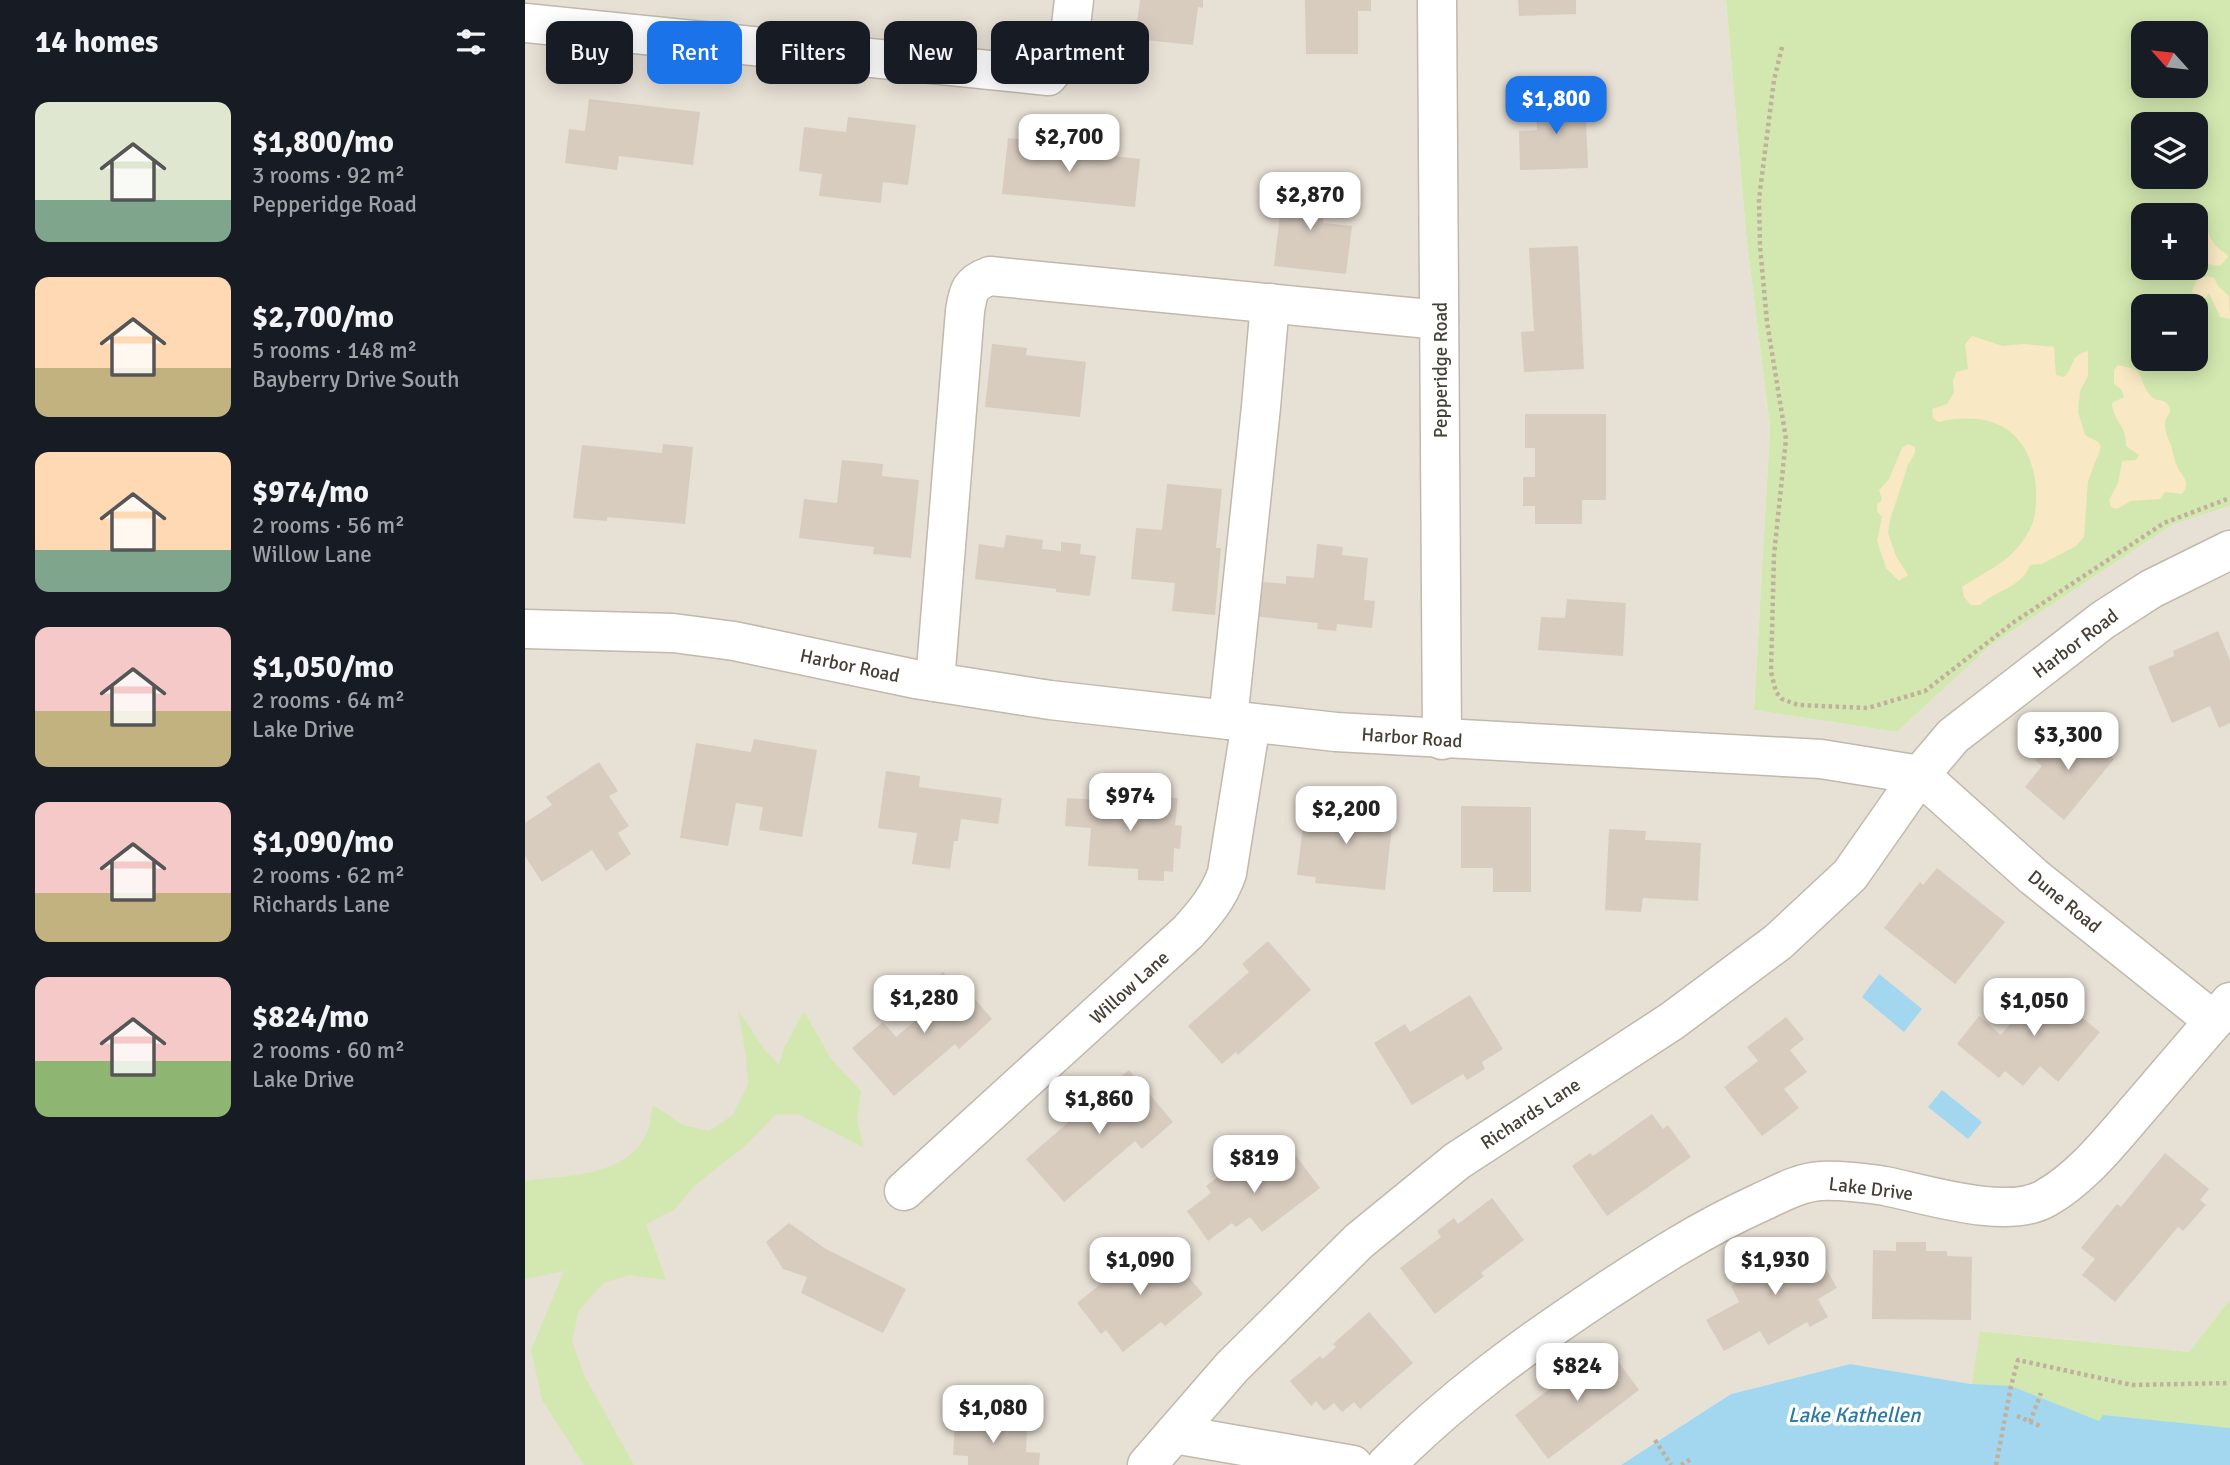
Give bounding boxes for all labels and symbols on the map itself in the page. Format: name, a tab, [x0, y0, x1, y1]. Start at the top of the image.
north arrow	[2131, 21, 2209, 98]
pin: $1,800	[1499, 76, 1613, 136]
pin: $2,700	[1012, 114, 1126, 174]
pin: $2,870	[1253, 173, 1367, 232]
street label: Pepperidge Road	[1429, 302, 1453, 438]
street label: Harbor Road	[2028, 604, 2123, 684]
street label: Harbor Road	[798, 644, 902, 688]
pin: $3,300	[2011, 712, 2125, 772]
street label: Harbor Road	[1361, 722, 1463, 753]
pin: $974	[1089, 774, 1171, 833]
pin: $2,200	[1289, 786, 1403, 846]
street label: Dune Road	[2023, 865, 2106, 939]
street label: Willow Lane	[1085, 946, 1174, 1030]
pin: $1,280	[867, 976, 981, 1035]
pin: $1,050	[1977, 978, 2091, 1038]
street label: Richards Lane	[1476, 1073, 1585, 1155]
pin: $1,860	[1042, 1076, 1156, 1136]
pin: $819	[1213, 1136, 1295, 1195]
street label: Lake Drive	[1827, 1172, 1914, 1206]
pin: $1,090	[1083, 1238, 1197, 1297]
pin: $1,930	[1718, 1238, 1832, 1297]
pin: $824	[1536, 1344, 1618, 1403]
pin: $1,080	[936, 1386, 1050, 1445]
water label: Lake Kathellen	[1788, 1402, 1921, 1428]

